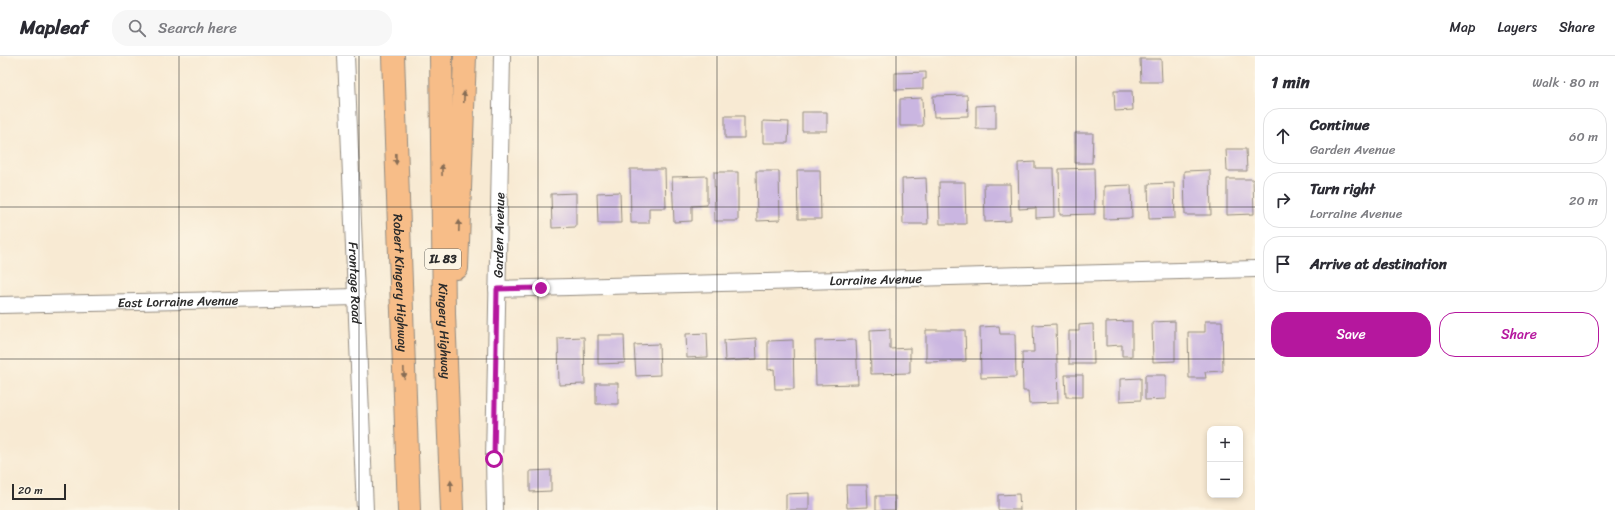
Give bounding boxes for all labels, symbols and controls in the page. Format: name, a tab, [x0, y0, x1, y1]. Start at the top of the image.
search box	[112, 10, 392, 46]
text: Mapleaf	[20, 11, 88, 44]
text: Search here	[158, 15, 237, 41]
text: Map	[1450, 15, 1475, 40]
text: Layers	[1497, 15, 1537, 40]
text: Share	[1559, 15, 1595, 40]
icon: search	[126, 17, 148, 39]
text: 1 min	[1271, 67, 1310, 97]
text: Walk · 80 m	[1532, 71, 1599, 94]
one-way arrow	[461, 90, 467, 103]
text: Continue	[1310, 112, 1370, 138]
icon: ahead	[1272, 125, 1294, 147]
text: 60 m	[1569, 125, 1598, 148]
text: Garden Avenue	[1310, 138, 1395, 161]
one-way arrow	[393, 153, 399, 166]
one-way arrow	[439, 163, 445, 176]
text: Turn right	[1310, 176, 1375, 202]
icon: right	[1272, 189, 1294, 211]
text: 20 m	[1569, 189, 1598, 212]
street label: Garden Avenue	[486, 192, 511, 278]
text: Lorraine Avenue	[1310, 202, 1402, 225]
street label: Robert Kingery Highway	[387, 213, 415, 353]
one-way arrow	[456, 219, 462, 232]
street label: Frontage Road	[342, 241, 369, 325]
road number: IL 83	[425, 249, 461, 269]
text: Arrive at destination	[1310, 251, 1447, 277]
icon: arrive	[1272, 253, 1294, 275]
street label: Lorraine Avenue	[829, 266, 923, 292]
route end	[532, 279, 550, 297]
street label: Kingery Highway	[432, 283, 458, 380]
street label: East Lorraine Avenue	[117, 288, 239, 314]
button: Save	[1271, 312, 1431, 357]
button: Share	[1439, 312, 1599, 357]
one-way arrow	[401, 367, 407, 380]
map controls	[1207, 426, 1243, 498]
button: +	[1207, 426, 1243, 462]
route start	[485, 450, 503, 468]
button: −	[1207, 462, 1243, 498]
one-way arrow	[448, 479, 454, 492]
text: 20 m	[18, 481, 43, 500]
scale bar	[12, 482, 66, 501]

